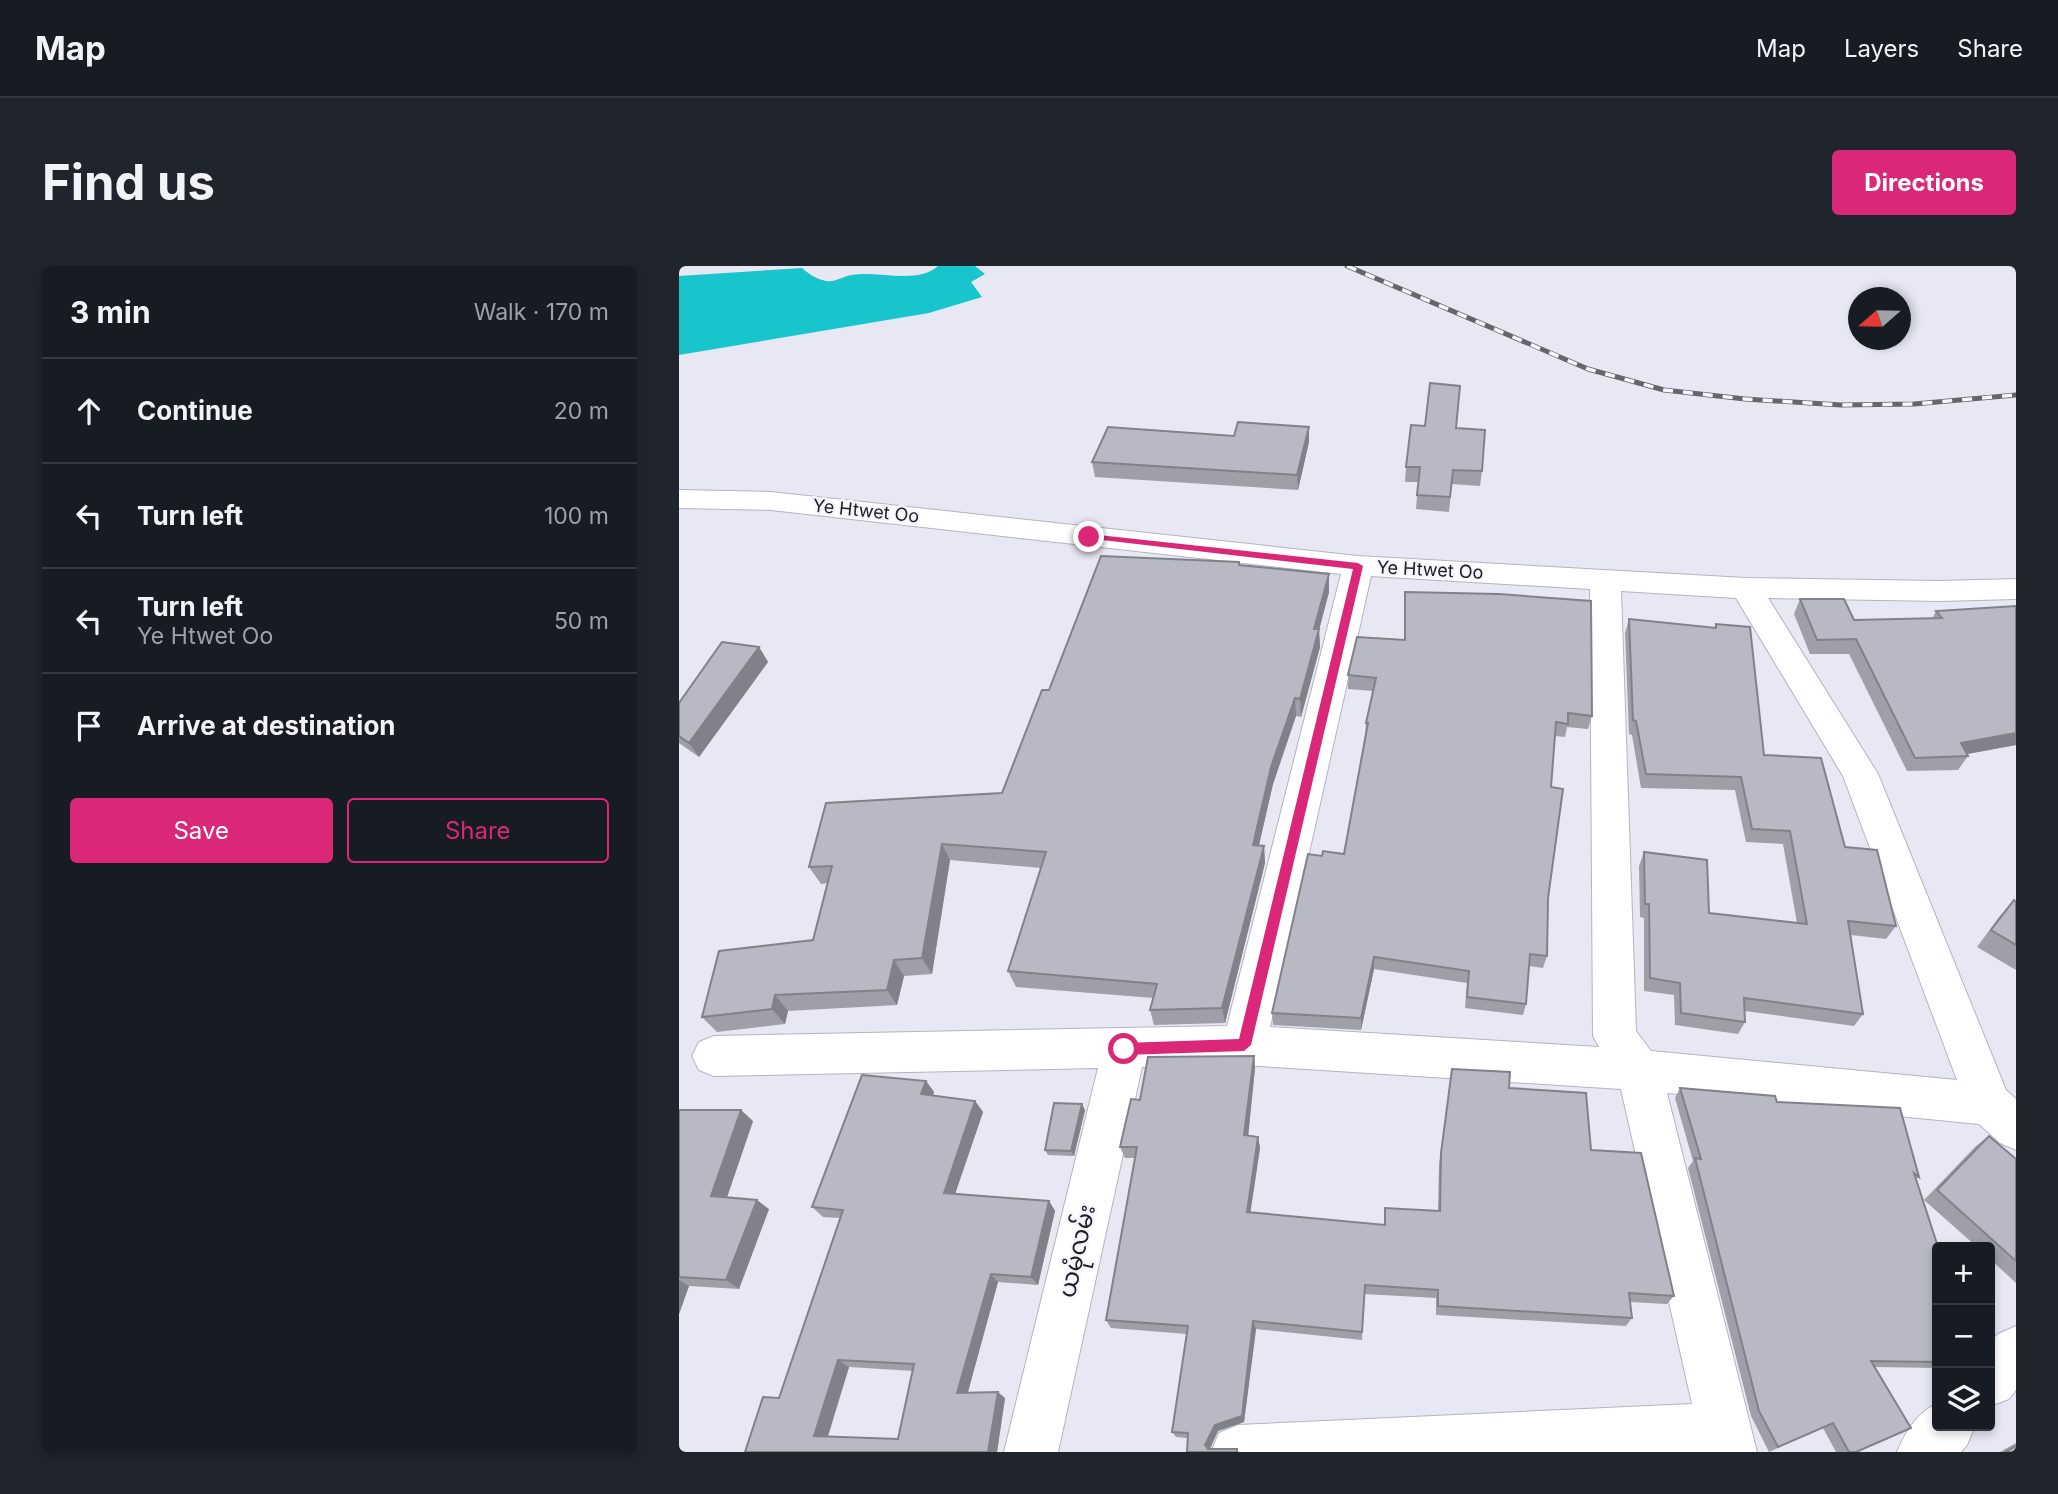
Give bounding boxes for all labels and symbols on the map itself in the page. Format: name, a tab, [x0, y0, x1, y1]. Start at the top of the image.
north arrow	[1848, 287, 1911, 350]
street label: Ye Htwet Oo	[812, 494, 920, 527]
route end	[1073, 521, 1104, 552]
street label: Ye Htwet Oo	[1376, 556, 1484, 583]
route start	[1108, 1033, 1139, 1064]
street label: ယမုံလမ်း	[1051, 1201, 1106, 1301]

